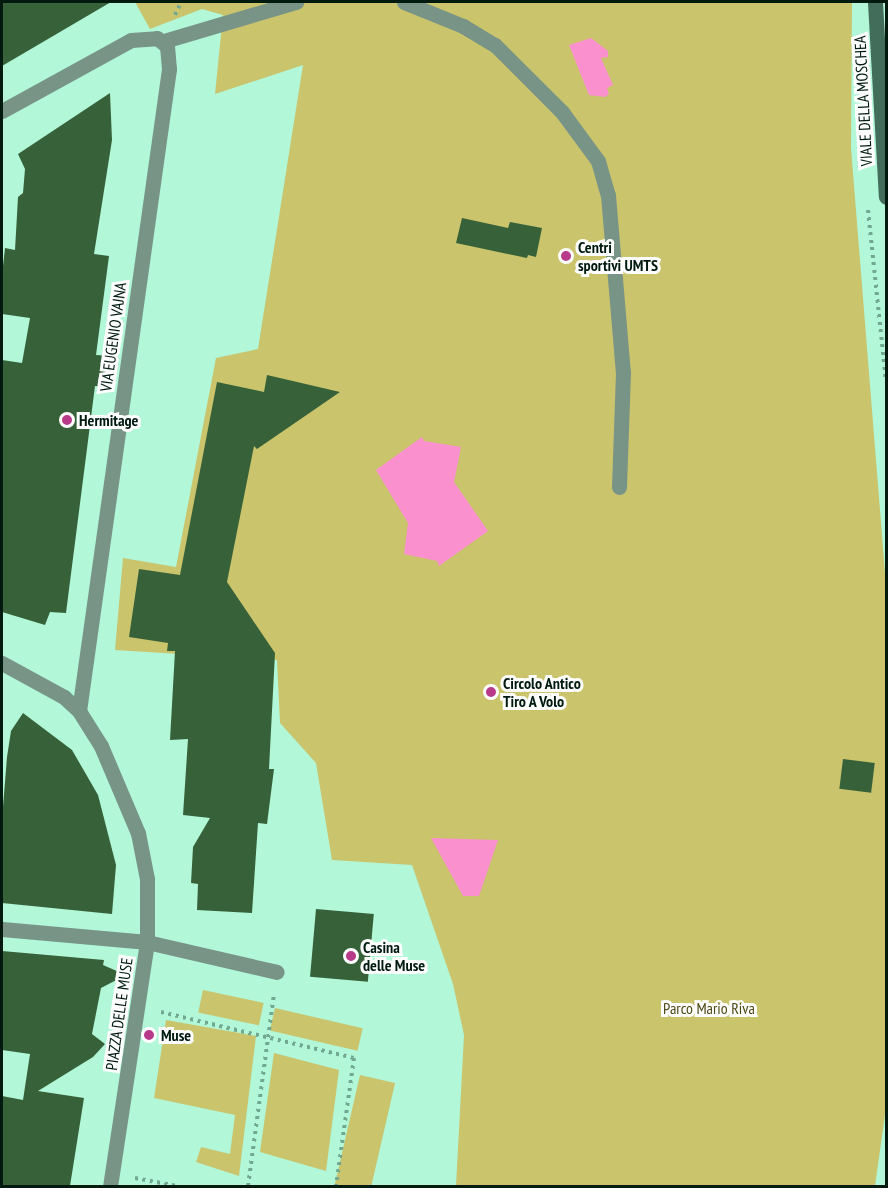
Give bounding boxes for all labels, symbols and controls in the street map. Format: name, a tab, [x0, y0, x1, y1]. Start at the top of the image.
street label: VIALE DELLA MOSCHEA	[850, 35, 876, 167]
place label: Centri sportivi UMTS	[578, 237, 658, 275]
marker: Centri sportivi UMTS	[559, 249, 573, 263]
street label: VIA EUGENIO VAJNA	[96, 281, 130, 393]
place label: Hermitage	[79, 410, 138, 430]
marker: Hermitage	[60, 413, 74, 427]
place label: Circolo Antico Tiro A Volo	[503, 673, 581, 711]
marker: Circolo Antico Tiro A Volo	[484, 685, 498, 699]
place label: Casina delle Muse	[363, 937, 425, 975]
marker: Casina delle Muse	[344, 949, 358, 963]
street label: PIAZZA DELLE MUSE	[102, 956, 136, 1072]
park label: Parco Mario Riva	[663, 998, 755, 1018]
place label: Muse	[161, 1025, 191, 1045]
marker: Muse	[142, 1028, 156, 1042]

